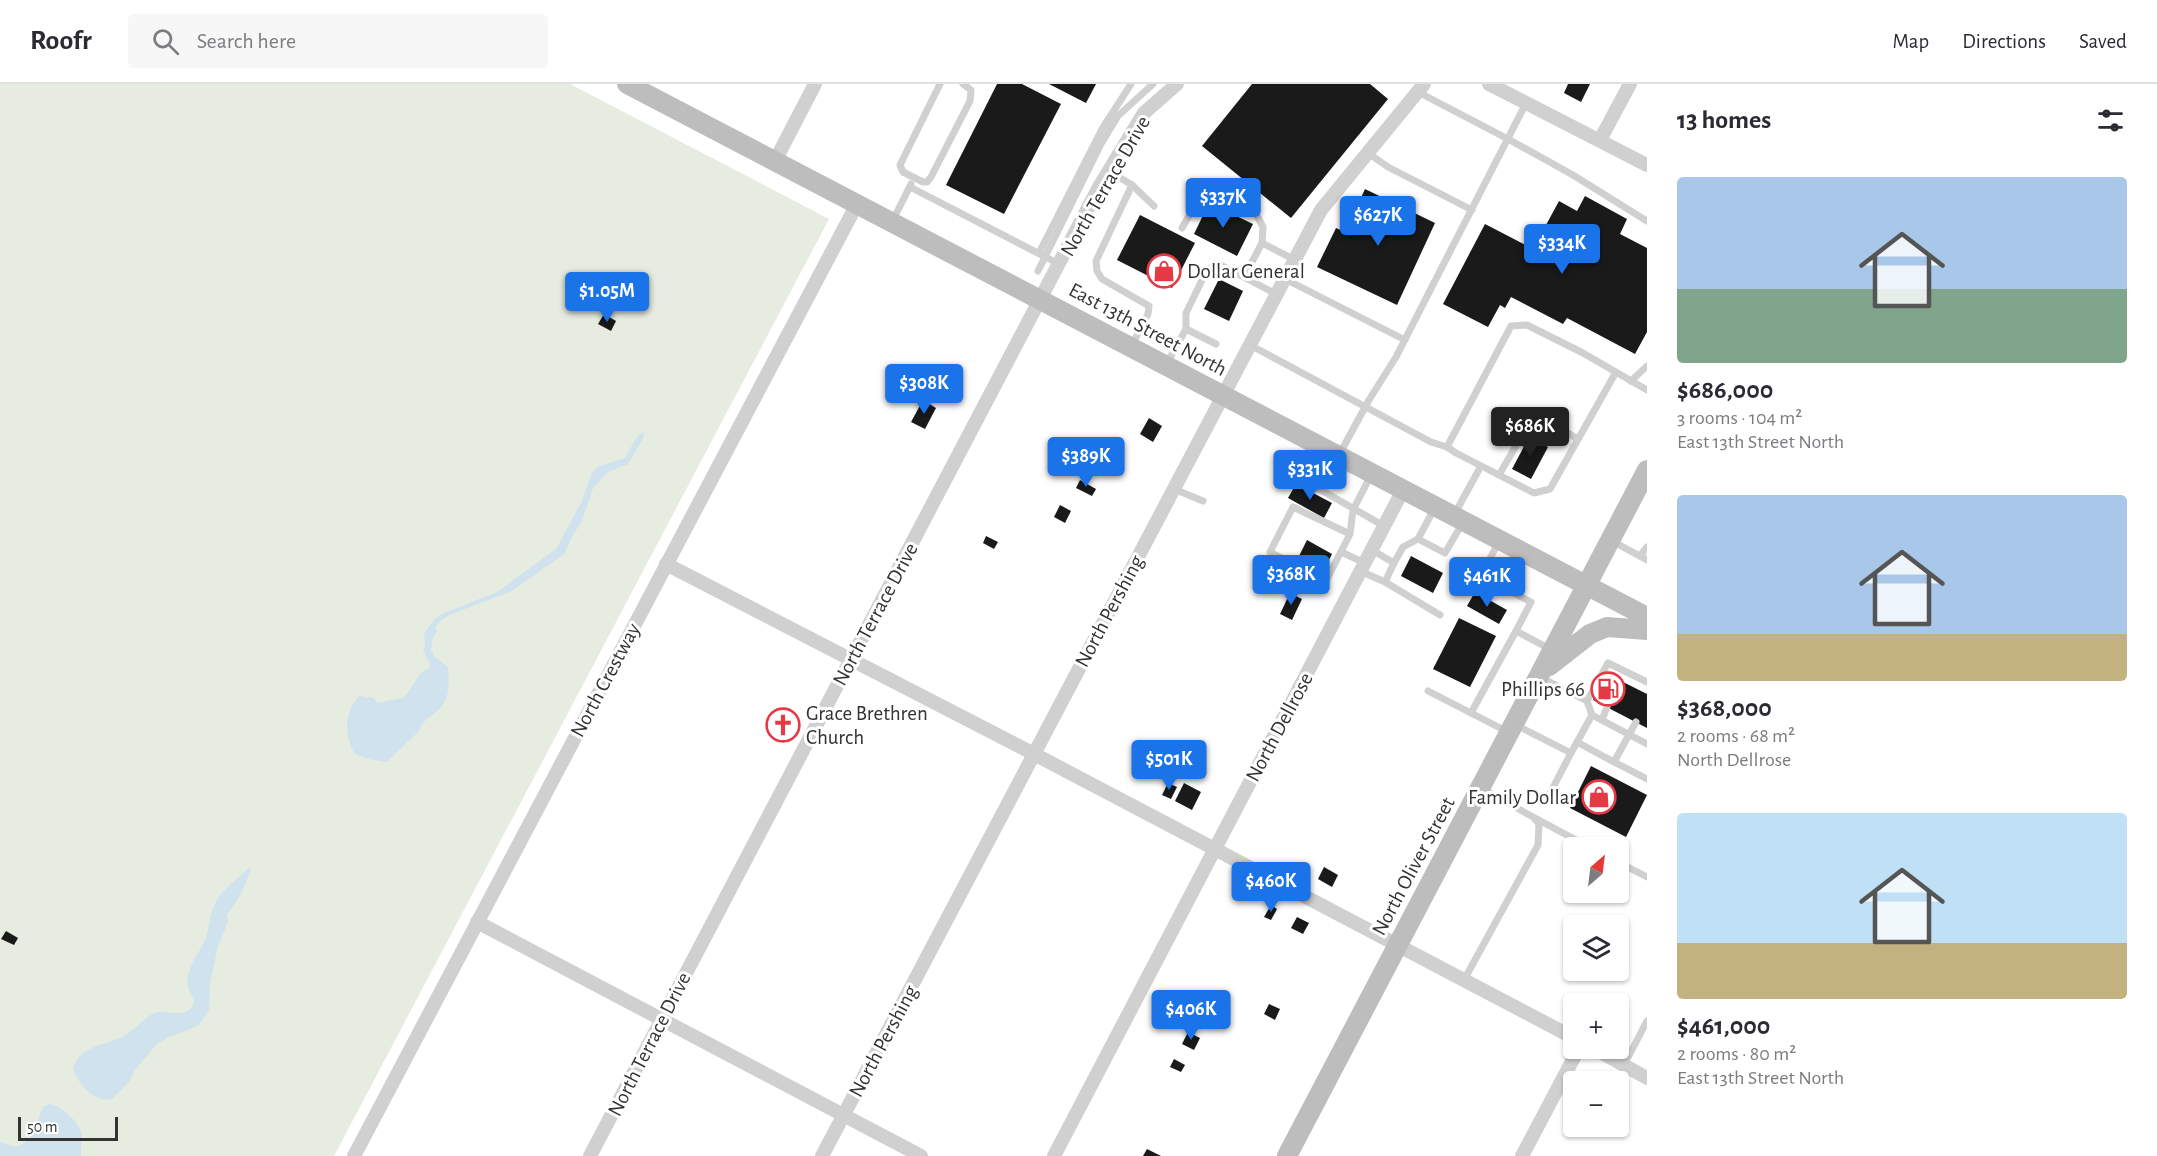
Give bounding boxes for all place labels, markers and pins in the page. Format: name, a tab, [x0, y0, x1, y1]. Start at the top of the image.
pin: $337K	[1181, 178, 1265, 229]
pin: $627K	[1336, 196, 1420, 247]
pin: $334K	[1520, 224, 1604, 275]
shop icon: Dollar General	[1146, 253, 1182, 289]
place label: Dollar General	[1187, 261, 1305, 282]
pin: $1.05M	[558, 272, 656, 323]
pin: $308K	[882, 364, 966, 415]
pin: $686K	[1488, 407, 1572, 458]
pin: $389K	[1044, 437, 1128, 488]
pin: $331K	[1268, 450, 1352, 501]
pin: $368K	[1249, 555, 1333, 606]
pin: $461K	[1445, 557, 1529, 608]
fuel station icon: Phillips 66	[1590, 671, 1626, 707]
place label: Phillips 66	[1501, 679, 1585, 700]
place label: Grace Brethren Church	[806, 703, 928, 748]
church icon: Grace Brethren Church	[765, 707, 801, 743]
pin: $501K	[1127, 740, 1211, 791]
shop icon: Family Dollar	[1581, 779, 1617, 815]
place label: Family Dollar	[1468, 787, 1576, 808]
pin: $460K	[1229, 862, 1313, 913]
pin: $406K	[1149, 990, 1233, 1041]

